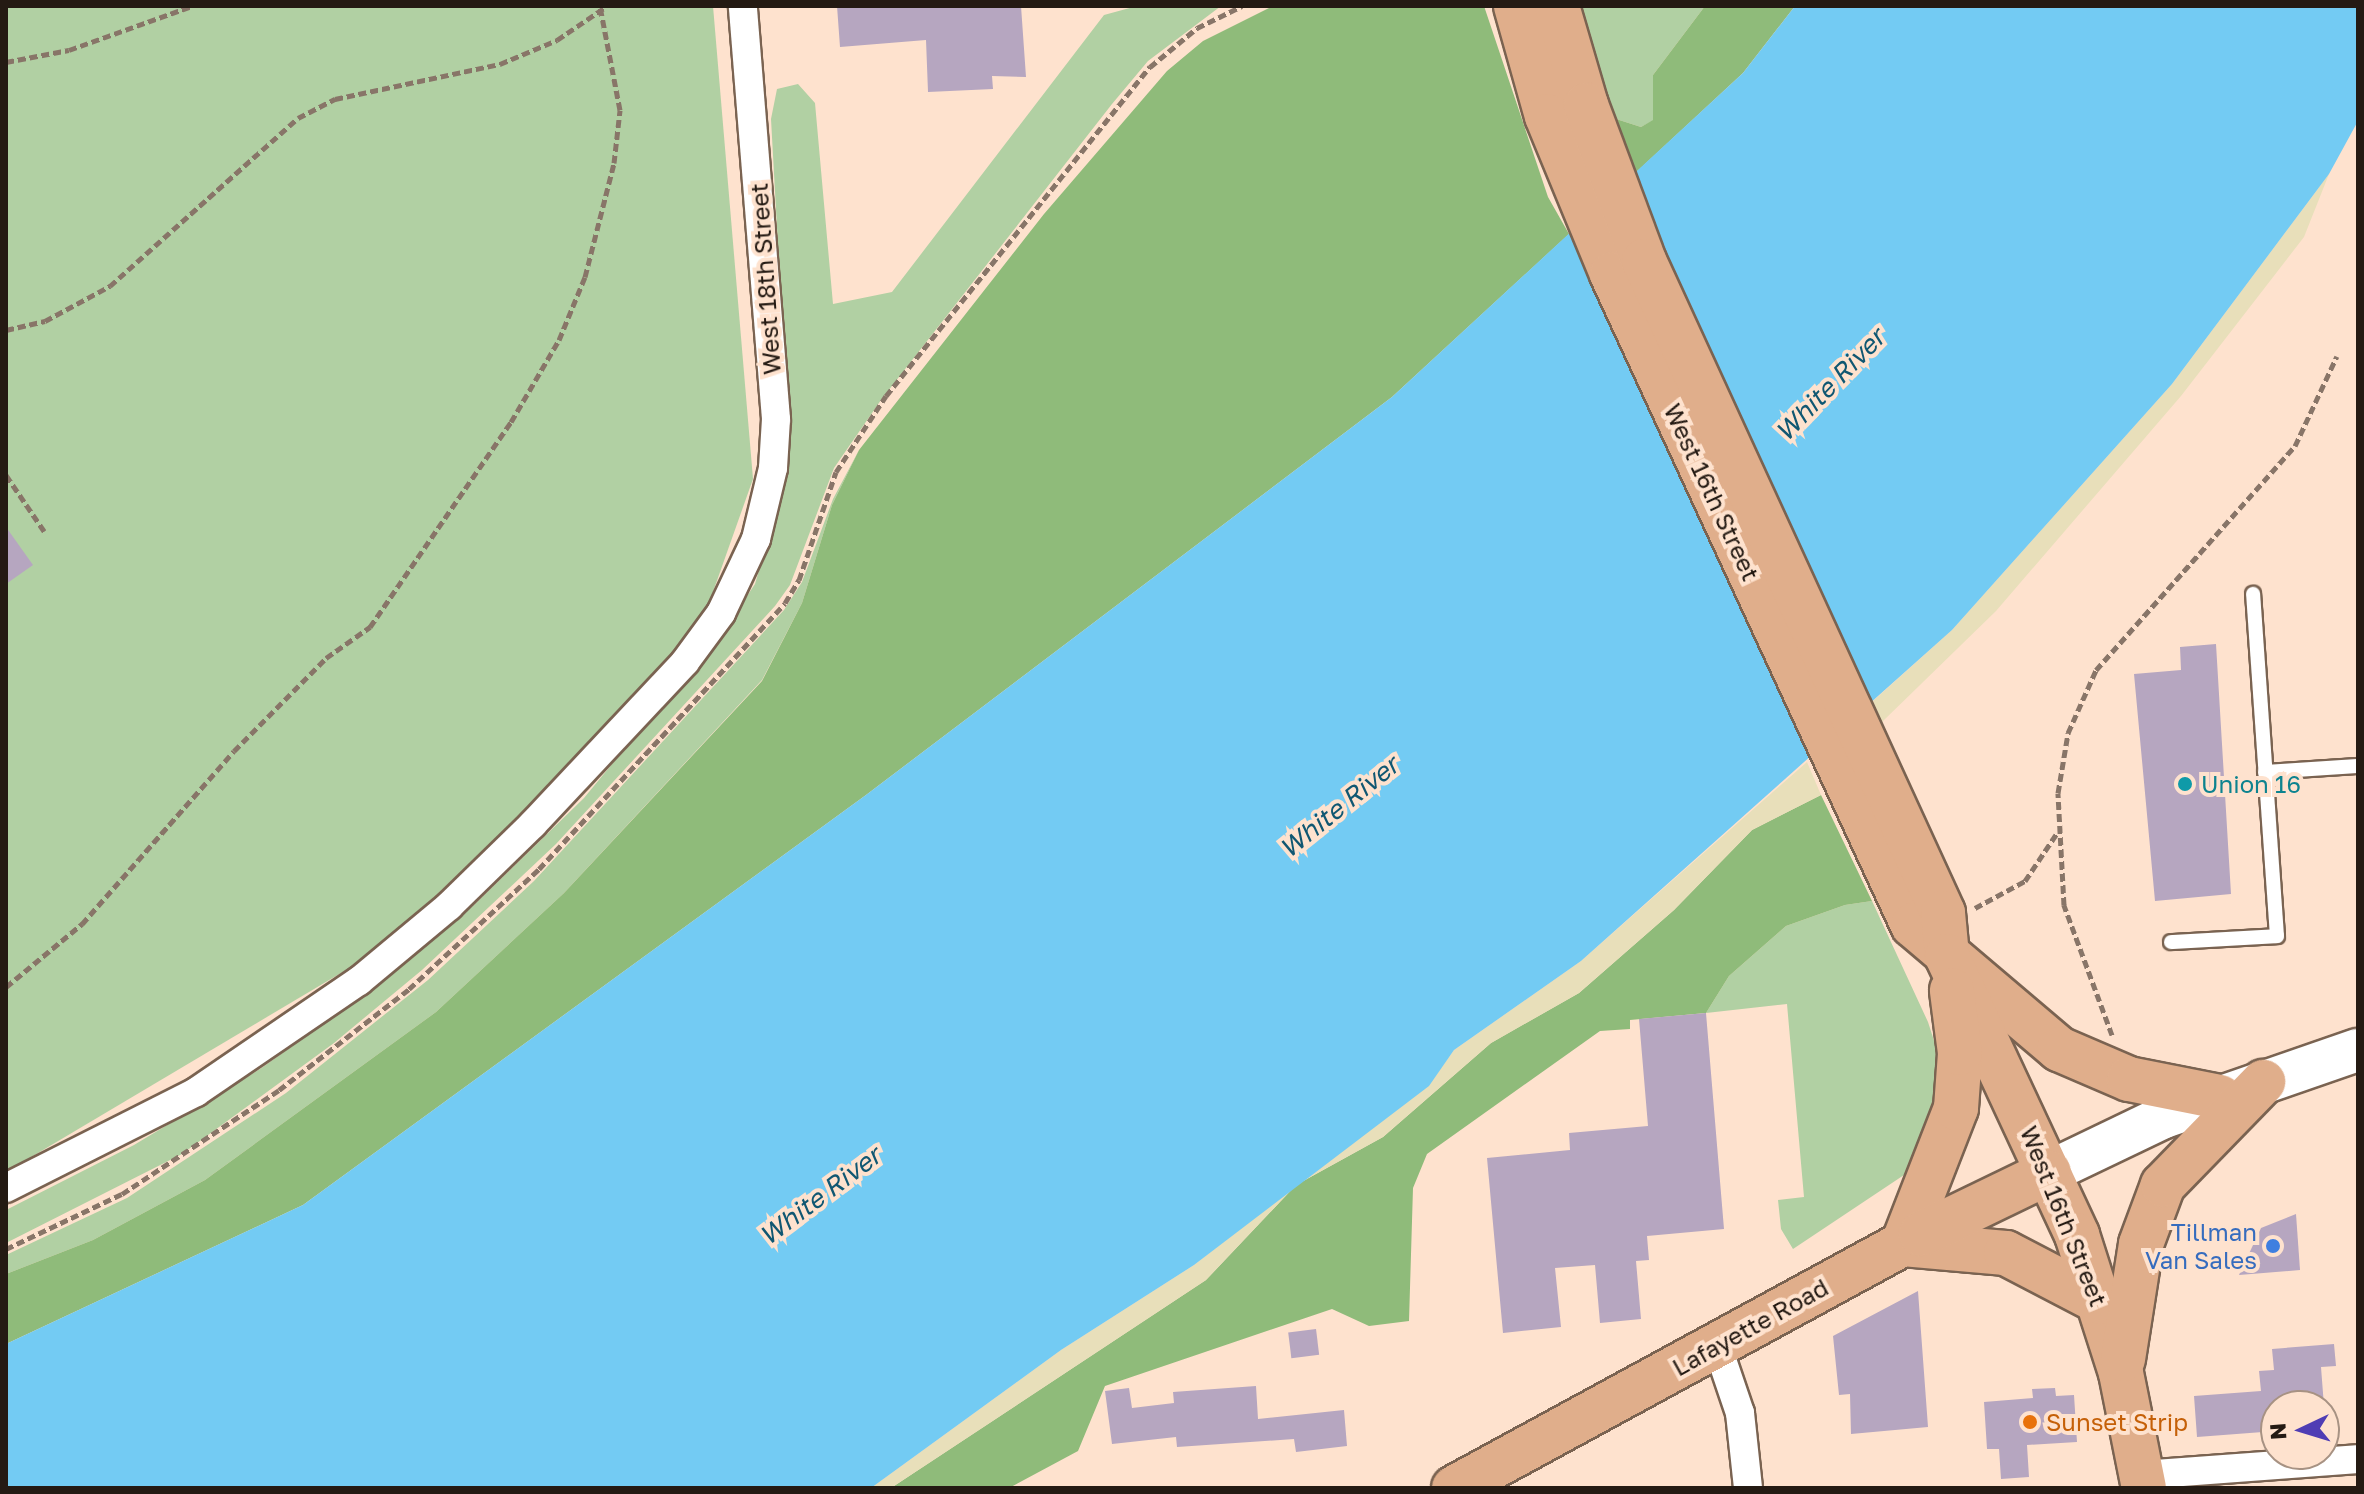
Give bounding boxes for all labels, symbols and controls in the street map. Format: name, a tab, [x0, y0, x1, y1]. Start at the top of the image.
street label: West 18th Street	[744, 182, 786, 376]
water label: White River	[1769, 322, 1891, 448]
street label: West 16th Street	[1658, 399, 1766, 585]
water label: White River	[1273, 750, 1405, 864]
place label: Union 16	[2201, 770, 2301, 798]
marker: Union 16	[2176, 775, 2194, 793]
street label: West 16th Street	[2015, 1122, 2113, 1310]
water label: White River	[753, 1140, 887, 1252]
place label: Tillman Van Sales	[2145, 1218, 2257, 1274]
marker: Tillman Van Sales	[2264, 1237, 2282, 1255]
street label: Lafayette Road	[1667, 1272, 1833, 1382]
north arrow	[2260, 1390, 2340, 1470]
place label: Sunset Strip	[2046, 1408, 2188, 1436]
marker: Sunset Strip	[2021, 1413, 2039, 1431]
text: N	[2264, 1422, 2292, 1441]

